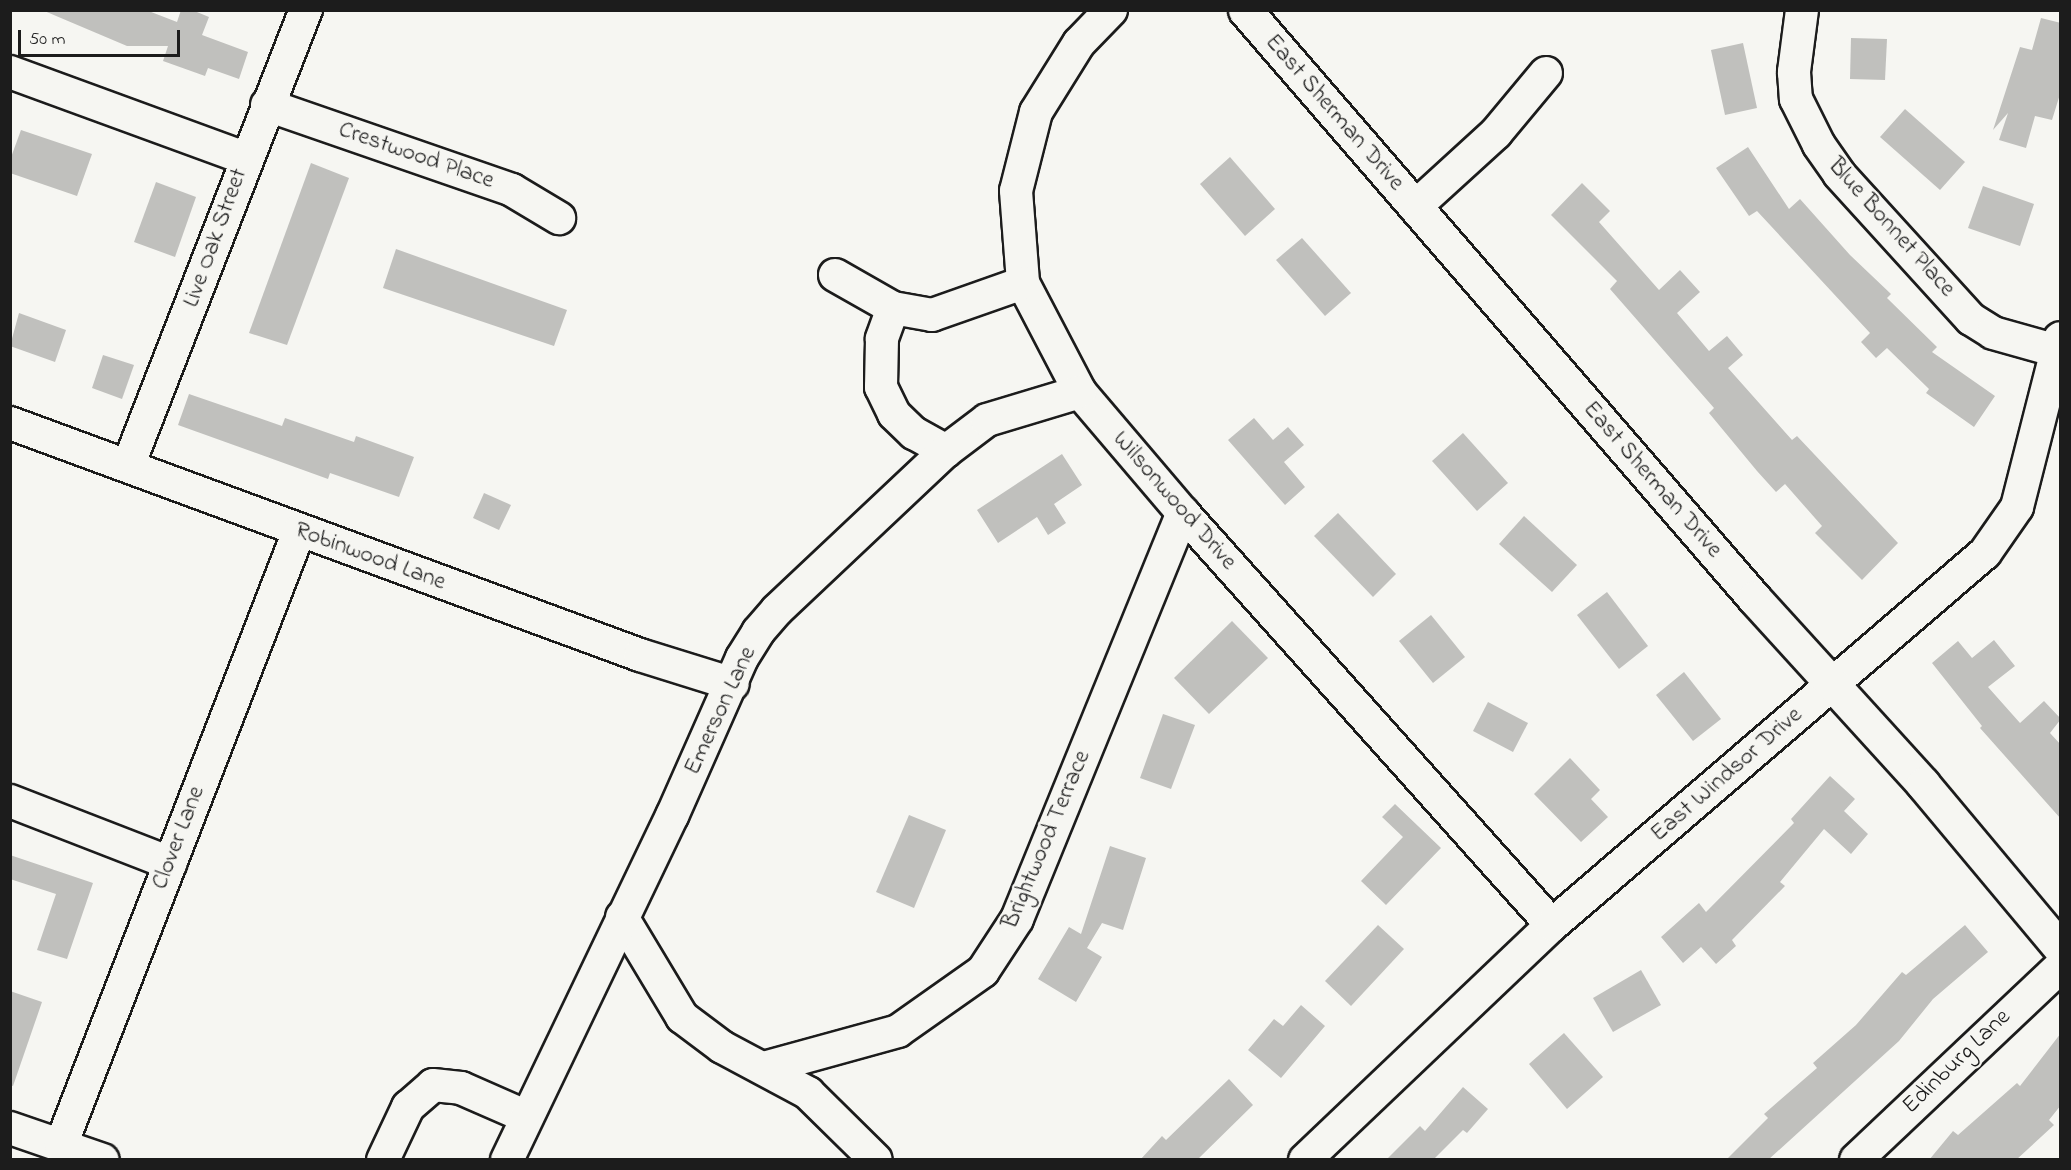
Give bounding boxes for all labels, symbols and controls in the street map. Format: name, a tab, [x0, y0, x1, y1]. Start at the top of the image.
scale bar	[21, 18, 183, 56]
text: 50 m	[29, 27, 66, 53]
street label: East Sherman Drive	[1258, 29, 1410, 197]
street label: Crestwood Place	[335, 116, 497, 196]
street label: Blue Bonnet Place	[1821, 153, 1961, 303]
street label: Live Oak Street	[178, 165, 254, 311]
street label: East Sherman Drive	[1576, 396, 1728, 564]
street label: Wilsonwood Drive	[1106, 426, 1242, 576]
street label: Robinwood Lane	[291, 516, 449, 598]
street label: Emerson Lane	[679, 642, 763, 780]
street label: East Windsor Drive	[1645, 701, 1809, 849]
street label: Brightwood Terrace	[996, 747, 1098, 933]
street label: Clover Lane	[146, 782, 212, 894]
street label: Edinburg Lane	[1897, 1003, 2017, 1121]

